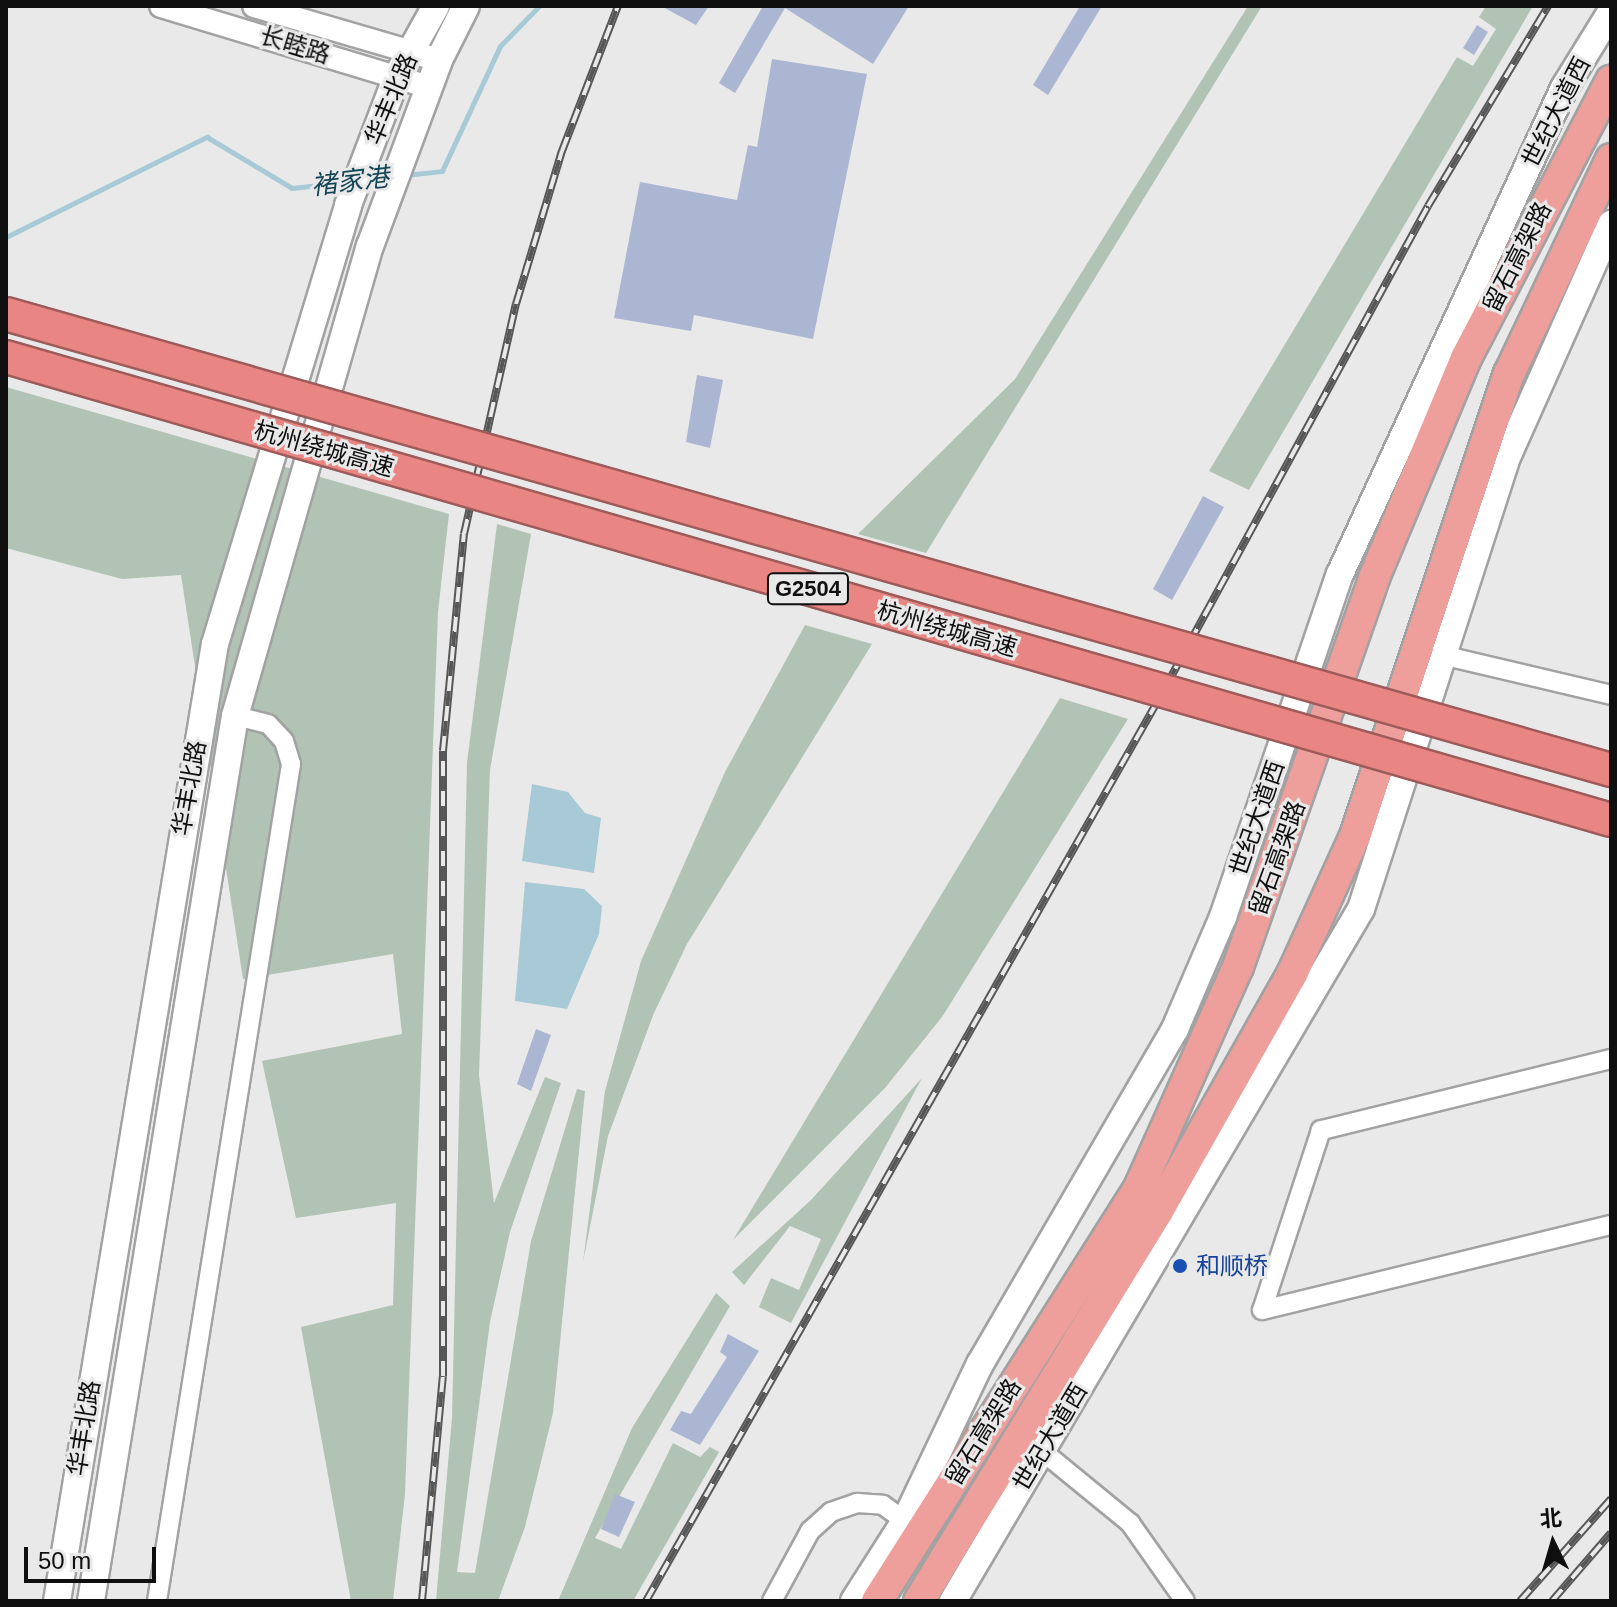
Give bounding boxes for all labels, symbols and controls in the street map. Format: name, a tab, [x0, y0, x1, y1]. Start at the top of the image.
street label: 长睦路	[256, 21, 334, 69]
street label: 华丰北路	[359, 49, 423, 149]
street label: 世纪大道西	[1516, 52, 1596, 172]
water label: 褚家港	[309, 162, 391, 202]
street label: 留石高架路	[1477, 197, 1557, 317]
street label: 杭州绕城高速	[251, 415, 397, 483]
road number: G2504	[766, 571, 850, 607]
street label: 杭州绕城高速	[874, 595, 1020, 663]
street label: 华丰北路	[166, 738, 212, 838]
street label: 世纪大道西	[1224, 757, 1290, 879]
street label: 留石高架路	[1243, 797, 1311, 919]
place label: 和顺桥	[1196, 1252, 1268, 1280]
marker: 和顺桥	[1171, 1257, 1189, 1275]
street label: 留石高架路	[939, 1373, 1027, 1491]
street label: 华丰北路	[62, 1378, 106, 1478]
street label: 世纪大道西	[1007, 1378, 1093, 1496]
north arrow	[1513, 1503, 1593, 1583]
text: 北	[1539, 1505, 1563, 1532]
scale bar	[28, 1531, 160, 1581]
text: 50 m	[38, 1547, 91, 1574]

